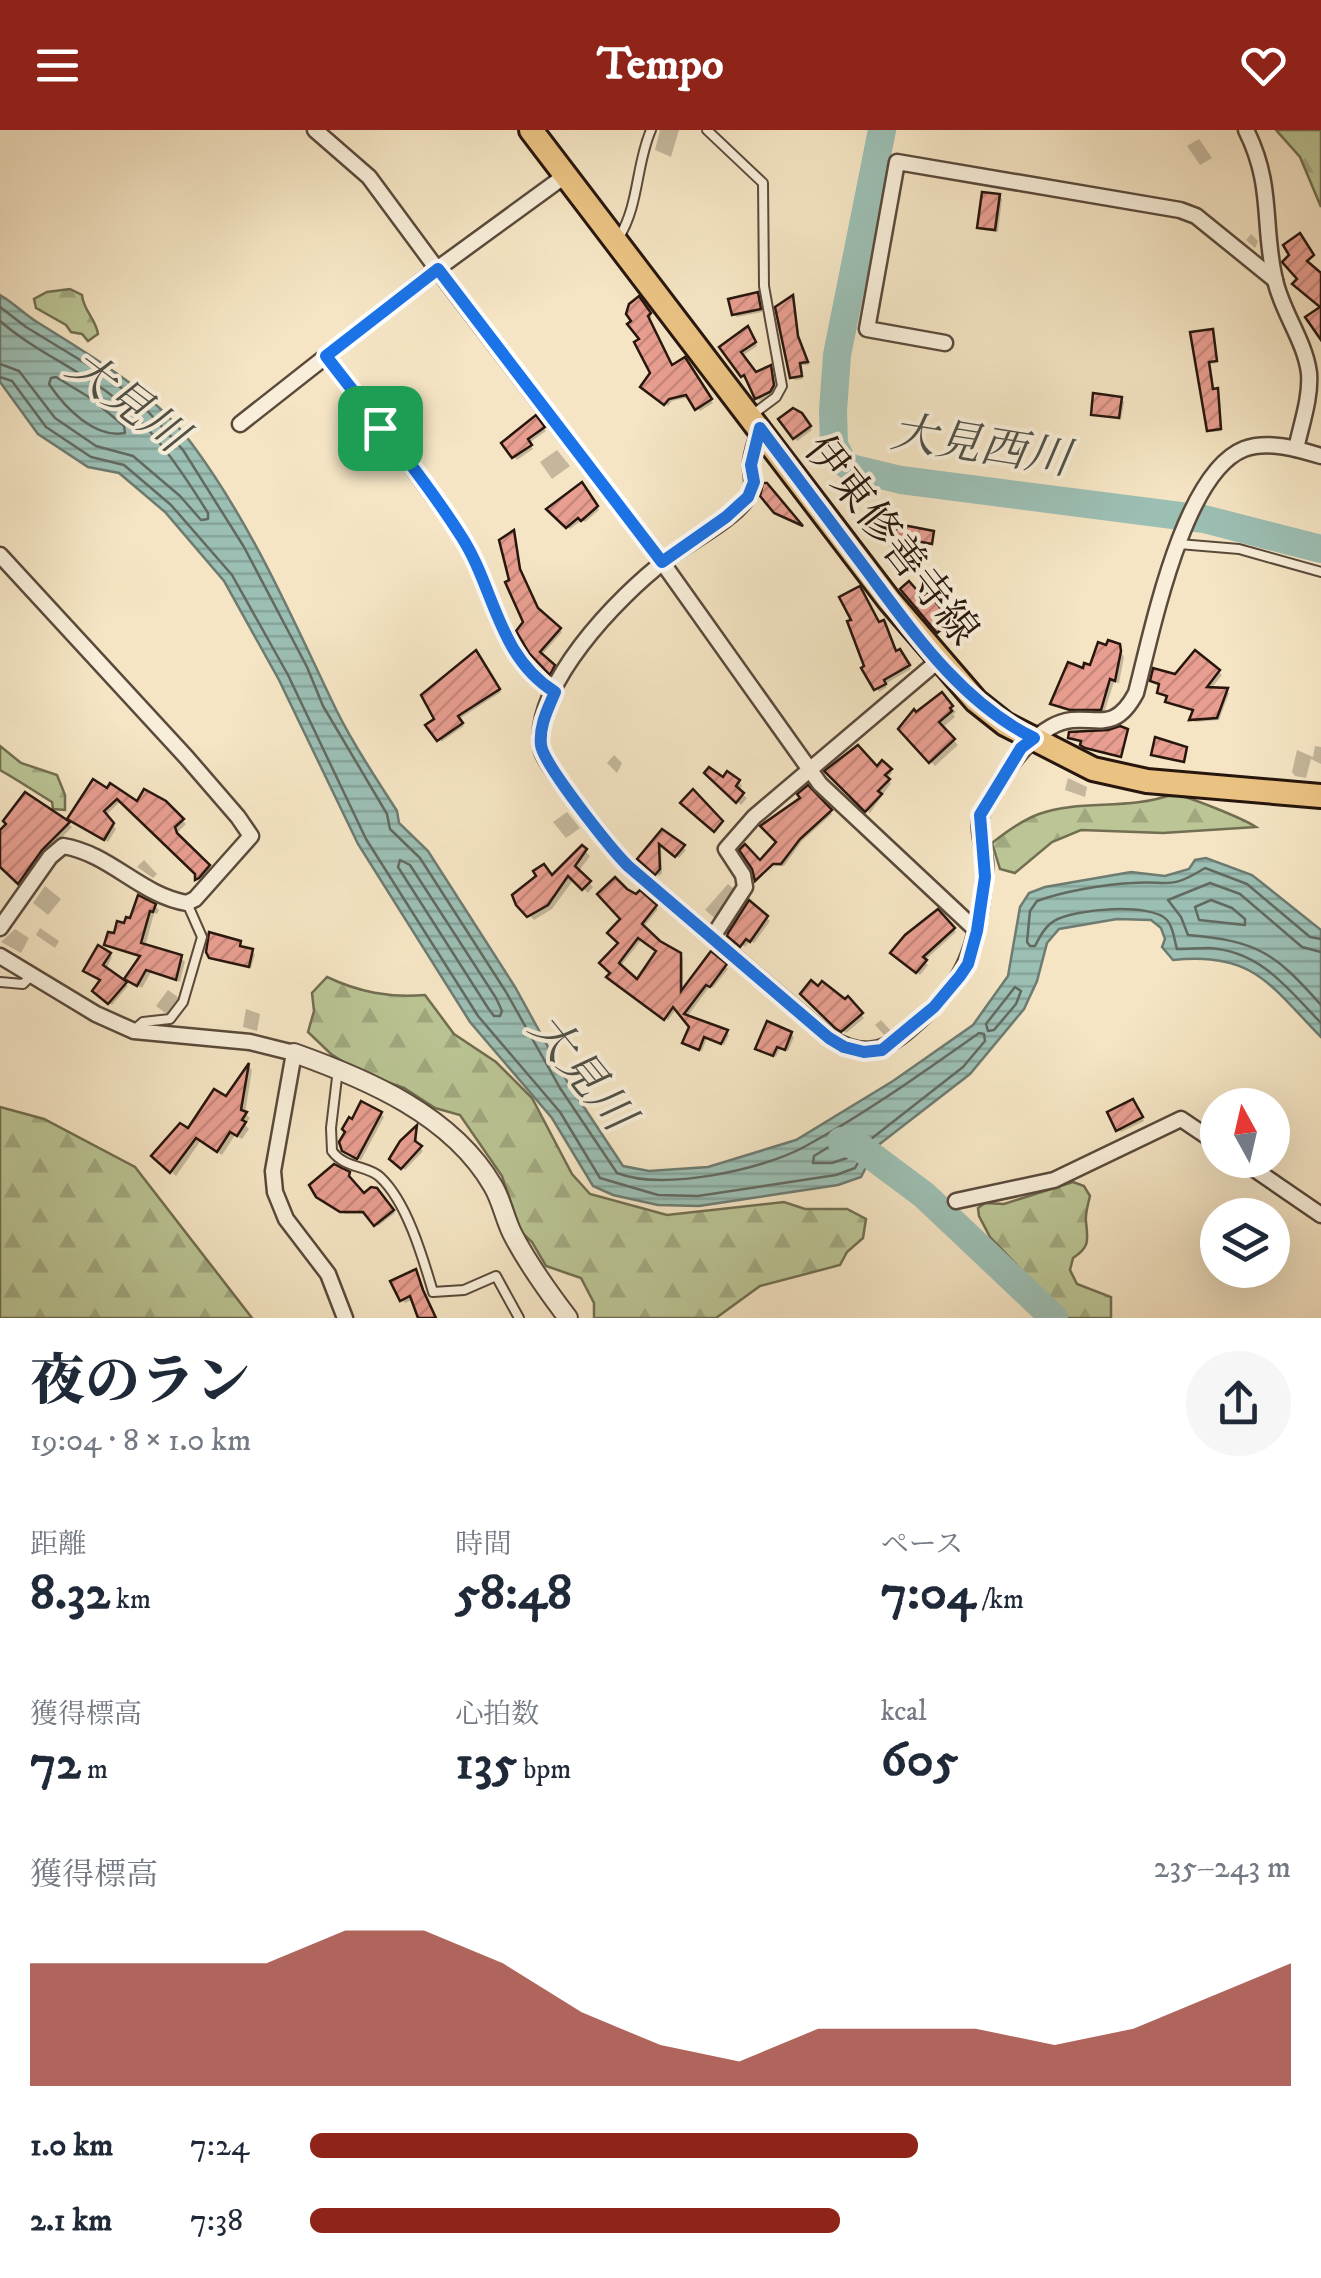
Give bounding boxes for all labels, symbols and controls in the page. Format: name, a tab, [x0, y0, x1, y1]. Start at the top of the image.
text: Tempo	[597, 37, 724, 93]
icon: menu	[30, 38, 85, 93]
icon: heart	[1236, 38, 1291, 93]
water label: 大見川	[55, 339, 201, 468]
pin	[338, 386, 423, 471]
icon: arrive	[353, 401, 408, 456]
water label: 大見西川	[887, 405, 1079, 489]
street label: 伊東修善寺線	[793, 426, 989, 656]
water label: 大見川	[516, 1003, 648, 1147]
north arrow	[1200, 1088, 1290, 1178]
map controls	[1200, 1088, 1290, 1288]
button: layers	[1200, 1198, 1290, 1288]
text: 夜のラン	[30, 1349, 250, 1418]
button: share	[1186, 1351, 1291, 1456]
text: 19:04 · 8 × 1.0 km	[30, 1421, 251, 1461]
text: 距離	[30, 1527, 86, 1562]
text: 時間	[455, 1527, 511, 1562]
text: ペース	[881, 1527, 963, 1562]
text: 8.32	[30, 1562, 110, 1625]
text: 58:48	[455, 1562, 572, 1625]
text: 7:04	[881, 1562, 976, 1625]
text: km	[110, 1582, 151, 1617]
text: /km	[976, 1582, 1024, 1617]
text: kcal	[881, 1694, 927, 1729]
text: 獲得標高	[30, 1697, 142, 1732]
text: 心拍数	[455, 1697, 539, 1732]
text: 605	[881, 1729, 958, 1792]
text: 72	[30, 1732, 81, 1795]
text: 135	[455, 1732, 517, 1795]
text: m	[81, 1752, 108, 1787]
text: bpm	[517, 1752, 571, 1787]
text: 235–243 m	[1154, 1848, 1291, 1888]
text: 獲得標高	[30, 1856, 158, 1896]
text: 1.0 km	[30, 2126, 113, 2166]
text: 7:24	[190, 2126, 249, 2166]
text: 2.1 km	[30, 2201, 112, 2241]
text: 7:38	[190, 2201, 243, 2241]

